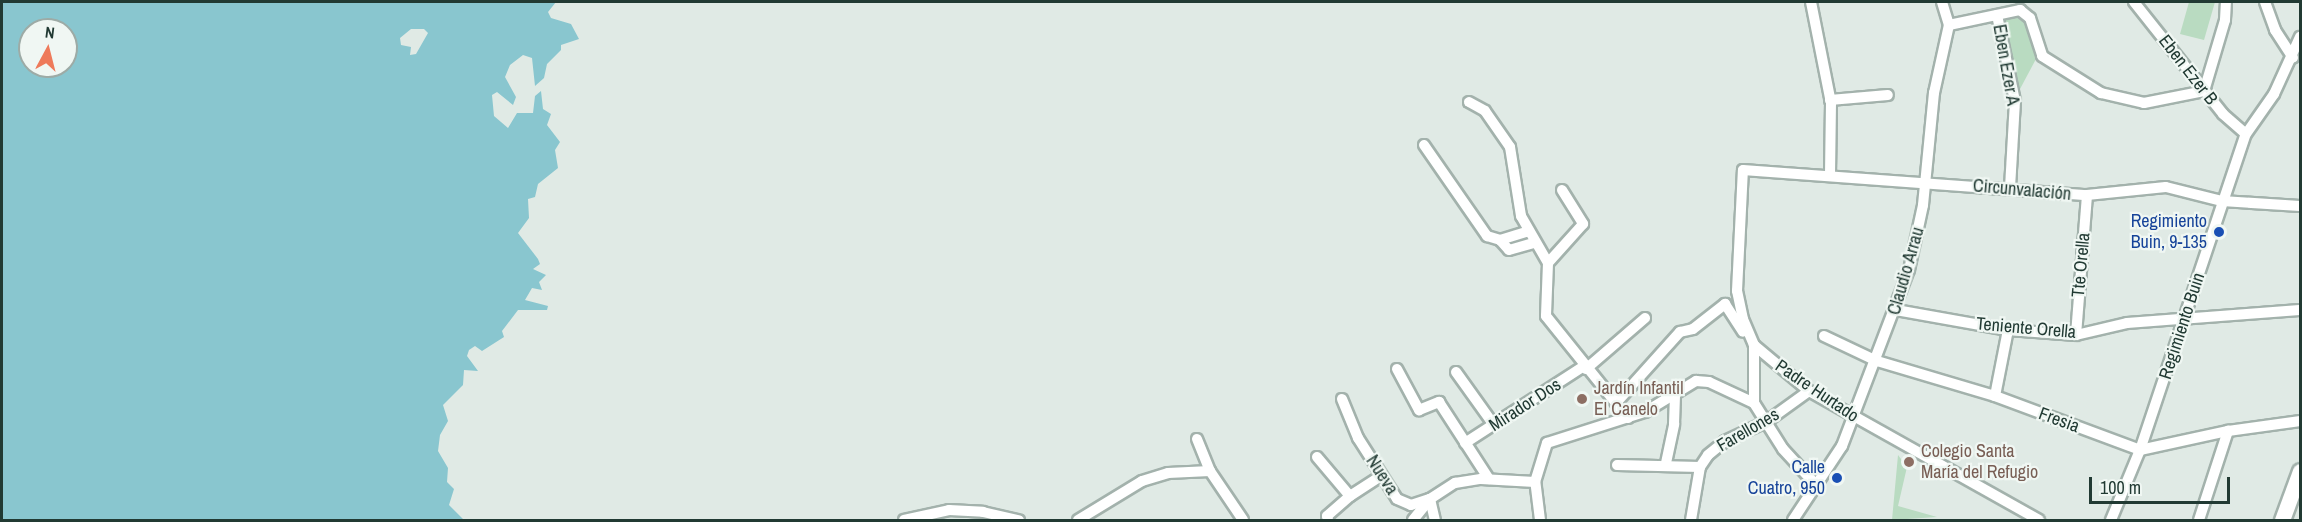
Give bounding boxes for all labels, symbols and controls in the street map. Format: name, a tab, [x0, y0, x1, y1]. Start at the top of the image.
north arrow	[18, 18, 78, 78]
text: N	[44, 21, 56, 44]
street label: Eben Ezer A	[1988, 22, 2024, 108]
street label: Eben Ezer B	[2154, 31, 2222, 109]
street label: Circunvalación	[1972, 175, 2072, 205]
place label: Regimiento Buin, 9-135	[2131, 211, 2207, 254]
street label: Claudio Arrau	[1883, 224, 1929, 318]
marker: Regimiento Buin, 9-135	[2212, 225, 2226, 239]
street label: Tte Orella	[2067, 232, 2095, 298]
street label: Regimiento Buin	[2155, 270, 2209, 382]
street label: Teniente Orella	[1975, 313, 2077, 343]
street label: Padre Hurtado	[1771, 355, 1863, 427]
street label: Mirador Dos	[1485, 374, 1565, 436]
place label: Jardín Infantil El Canelo	[1594, 378, 1683, 420]
marker: Jardín Infantil El Canelo	[1575, 392, 1589, 406]
street label: Fresia	[2036, 403, 2082, 437]
street label: Farellones	[1713, 404, 1783, 456]
place label: Colegio Santa María del Refugio	[1921, 441, 2038, 484]
street label: Nueva	[1361, 451, 1403, 499]
marker: Colegio Santa María del Refugio	[1902, 455, 1916, 469]
place label: Calle Cuatro, 950	[1748, 457, 1825, 500]
scale bar	[2092, 465, 2233, 503]
marker: Calle Cuatro, 950	[1830, 471, 1844, 485]
text: 100 m	[2100, 475, 2141, 500]

